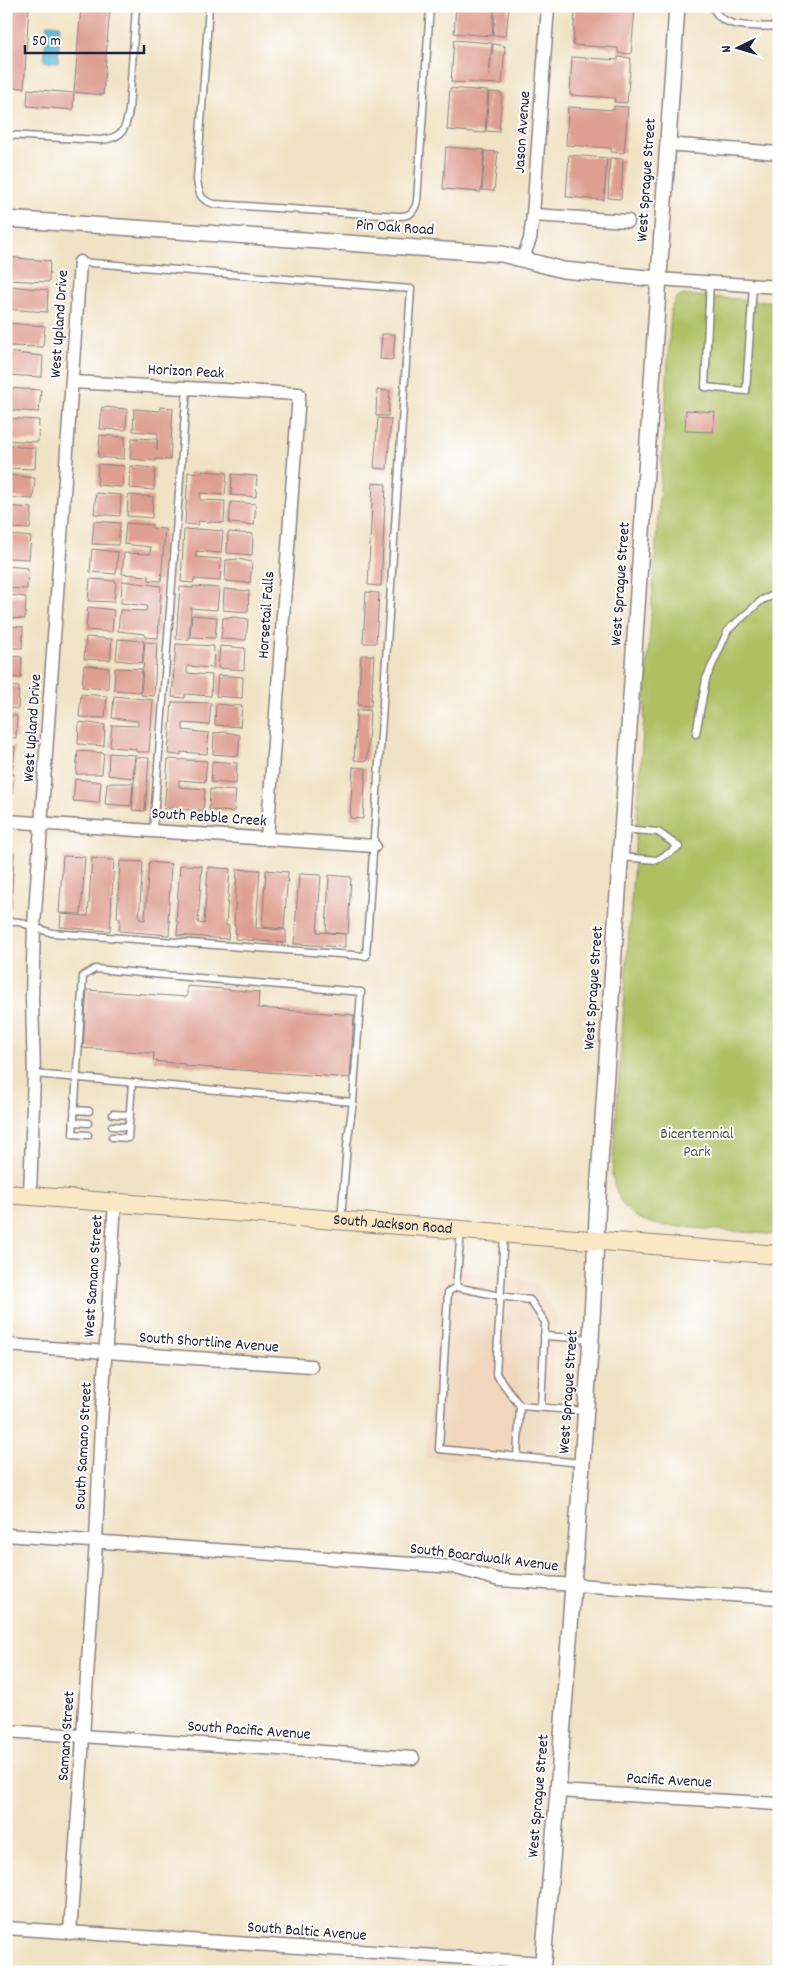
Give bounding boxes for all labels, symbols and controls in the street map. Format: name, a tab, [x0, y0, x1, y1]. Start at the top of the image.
scale bar	[25, 22, 144, 54]
north arrow	[712, 22, 762, 72]
text: 50 m	[32, 31, 61, 53]
text: N	[717, 45, 737, 53]
street label: Jason Avenue	[509, 90, 537, 174]
street label: West Sprague Street	[631, 117, 663, 243]
street label: Pin Oak Road	[355, 214, 435, 242]
street label: West Upland Drive	[45, 269, 75, 379]
street label: Horizon Peak	[147, 359, 225, 385]
street label: West Sprague Street	[605, 521, 637, 647]
street label: Horsetail Falls	[252, 570, 282, 660]
street label: West Upland Drive	[18, 673, 48, 783]
street label: South Pebble Creek	[151, 803, 267, 833]
street label: West Sprague Street	[578, 925, 610, 1051]
park label: Bicentennial Park	[660, 1123, 734, 1164]
street label: South Jackson Road	[332, 1208, 453, 1241]
street label: West Samano Street	[78, 1214, 110, 1338]
street label: South Shortline Avenue	[138, 1327, 280, 1359]
street label: West Sprague Street	[553, 1329, 585, 1455]
street label: South Samano Street	[69, 1381, 99, 1511]
street label: South Boardwalk Avenue	[409, 1537, 559, 1579]
street label: Samano Street	[52, 1690, 82, 1782]
street label: South Pacific Avenue	[187, 1715, 311, 1747]
street label: West Sprague Street	[522, 1733, 556, 1859]
street label: Pacific Avenue	[626, 1767, 712, 1795]
street label: South Baltic Avenue	[247, 1916, 367, 1948]

